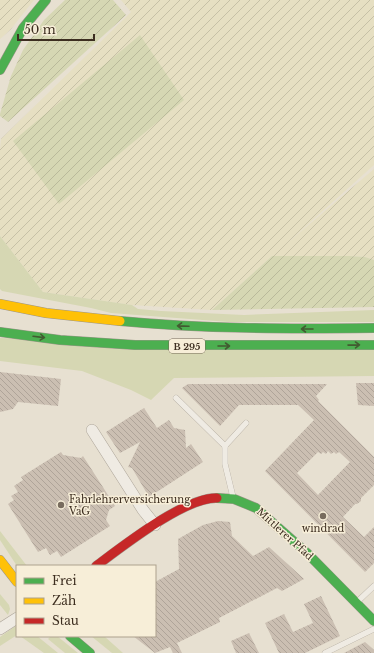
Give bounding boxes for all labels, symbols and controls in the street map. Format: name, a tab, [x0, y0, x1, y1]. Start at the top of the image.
scale bar	[18, 16, 94, 42]
text: 50 m	[24, 22, 56, 37]
one-way arrow	[177, 323, 190, 330]
one-way arrow	[301, 325, 314, 333]
one-way arrow	[32, 333, 45, 341]
road number: B 295	[169, 339, 205, 353]
one-way arrow	[347, 341, 360, 349]
one-way arrow	[217, 342, 230, 350]
place label: Fahrlehrerversicherung VaG	[68, 493, 191, 518]
marker: Fahrlehrerversicherung VaG	[56, 500, 66, 510]
street label: Mittlerer Pfad	[254, 505, 316, 563]
marker: windrad	[318, 511, 328, 521]
place label: windrad	[302, 522, 345, 535]
legend	[16, 565, 156, 637]
text: Frei	[52, 573, 77, 588]
text: Zäh	[52, 593, 76, 608]
text: Stau	[52, 613, 79, 628]

